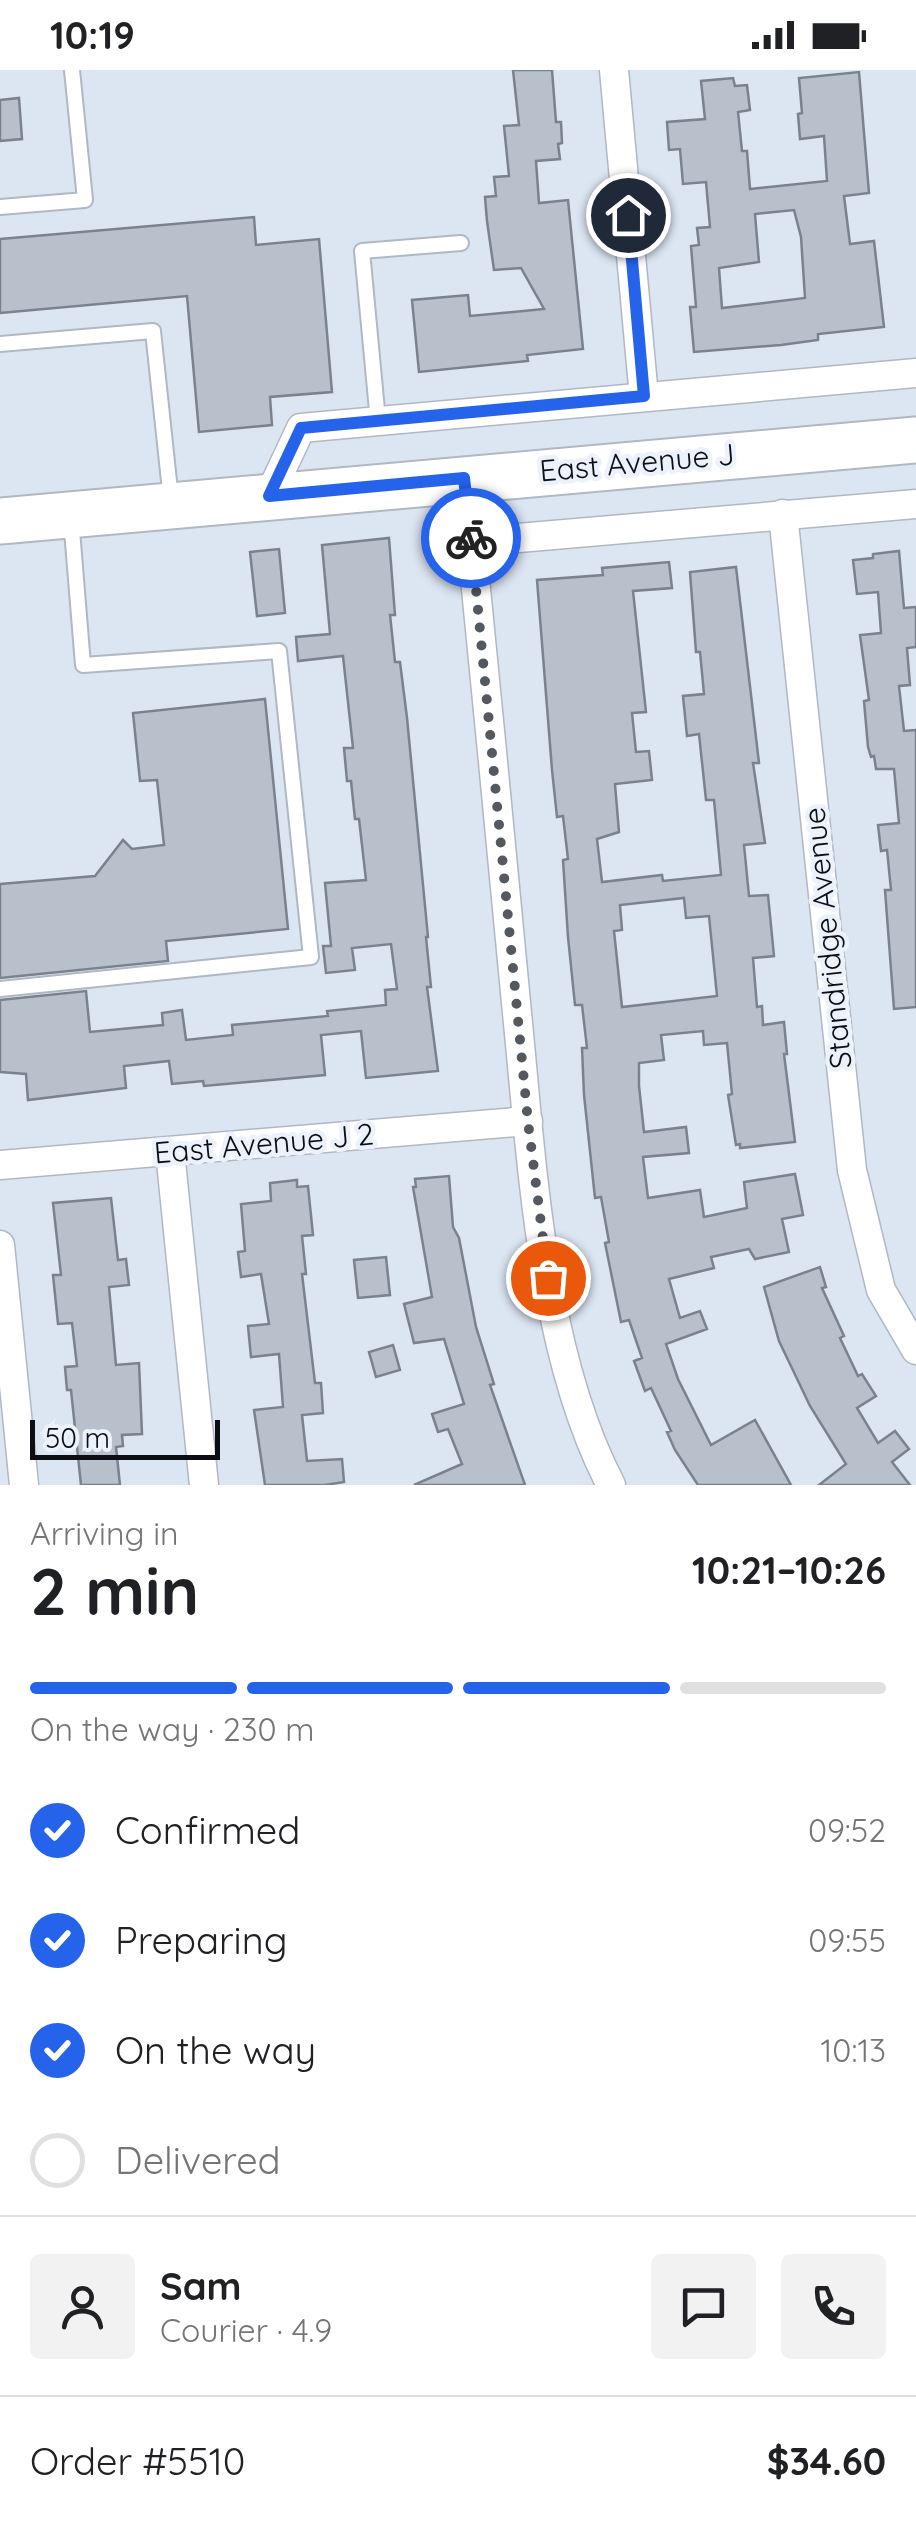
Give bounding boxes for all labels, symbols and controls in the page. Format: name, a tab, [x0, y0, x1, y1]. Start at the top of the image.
text: 10:19	[50, 11, 135, 59]
pin	[586, 173, 671, 258]
icon: home	[601, 188, 656, 243]
street label: East Avenue J	[538, 435, 736, 489]
courier	[421, 488, 521, 588]
icon: bike	[444, 511, 499, 566]
street label: Standridge Avenue	[794, 805, 860, 1071]
street label: East Avenue J 2	[152, 1114, 375, 1172]
pin	[506, 1236, 591, 1321]
icon: bag	[521, 1251, 576, 1306]
scale bar	[30, 1415, 220, 1460]
text: 50 m	[45, 1420, 110, 1455]
text: Arriving in	[30, 1513, 179, 1553]
text: 10:21–10:26	[692, 1546, 886, 1594]
text: 2 min	[30, 1550, 199, 1631]
text: On the way · 230 m	[30, 1709, 315, 1749]
icon: check	[30, 1803, 85, 1858]
text: Confirmed	[115, 1806, 300, 1854]
text: 09:52	[808, 1810, 886, 1850]
icon: check	[30, 1913, 85, 1968]
text: Preparing	[115, 1916, 287, 1964]
text: 09:55	[808, 1920, 886, 1960]
icon: check	[30, 2023, 85, 2078]
text: On the way	[115, 2026, 316, 2074]
text: 10:13	[821, 2030, 886, 2070]
text: Delivered	[115, 2136, 281, 2184]
button: person	[30, 2254, 135, 2359]
button: chat	[651, 2254, 756, 2359]
button: phone	[781, 2254, 886, 2359]
text: Sam	[160, 2262, 242, 2310]
text: Courier · 4.9	[160, 2310, 332, 2350]
text: Order #5510	[30, 2437, 245, 2485]
text: $34.60	[767, 2437, 886, 2485]

